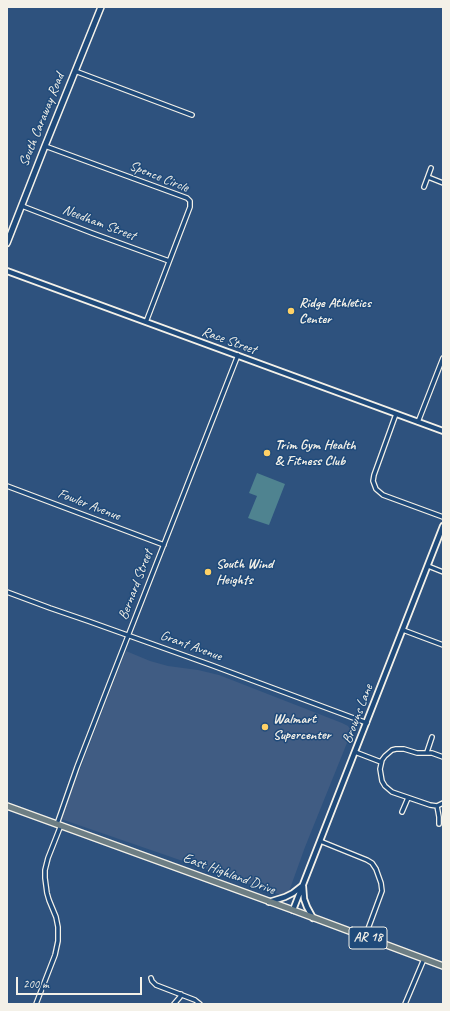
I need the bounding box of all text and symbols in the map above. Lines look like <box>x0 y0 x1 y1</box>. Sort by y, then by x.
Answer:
street label: South Caraway Road <box>16 71 68 169</box>
street label: Spence Circle <box>127 158 191 196</box>
street label: Needham Street <box>60 201 138 245</box>
place label: Ridge Athletics Center <box>299 295 371 328</box>
marker: Ridge Athletics Center <box>286 306 296 316</box>
street label: Race Street <box>199 323 259 359</box>
place label: Trim Gym Health & Fitness Club <box>275 437 356 470</box>
marker: Trim Gym Health & Fitness Club <box>262 448 272 458</box>
street label: Fowler Avenue <box>55 485 123 525</box>
street label: Bernard Street <box>115 548 157 622</box>
place label: South Wind Heights <box>216 556 273 588</box>
marker: South Wind Heights <box>203 567 213 577</box>
street label: Grant Avenue <box>158 627 224 665</box>
street label: Browns Lane <box>339 682 377 746</box>
place label: Walmart Supercenter <box>273 711 331 744</box>
marker: Walmart Supercenter <box>260 722 270 732</box>
street label: East Highland Drive <box>181 850 277 898</box>
road number: AR 18 <box>349 927 387 949</box>
scale bar <box>18 969 144 995</box>
text: 200 m <box>23 976 49 992</box>

